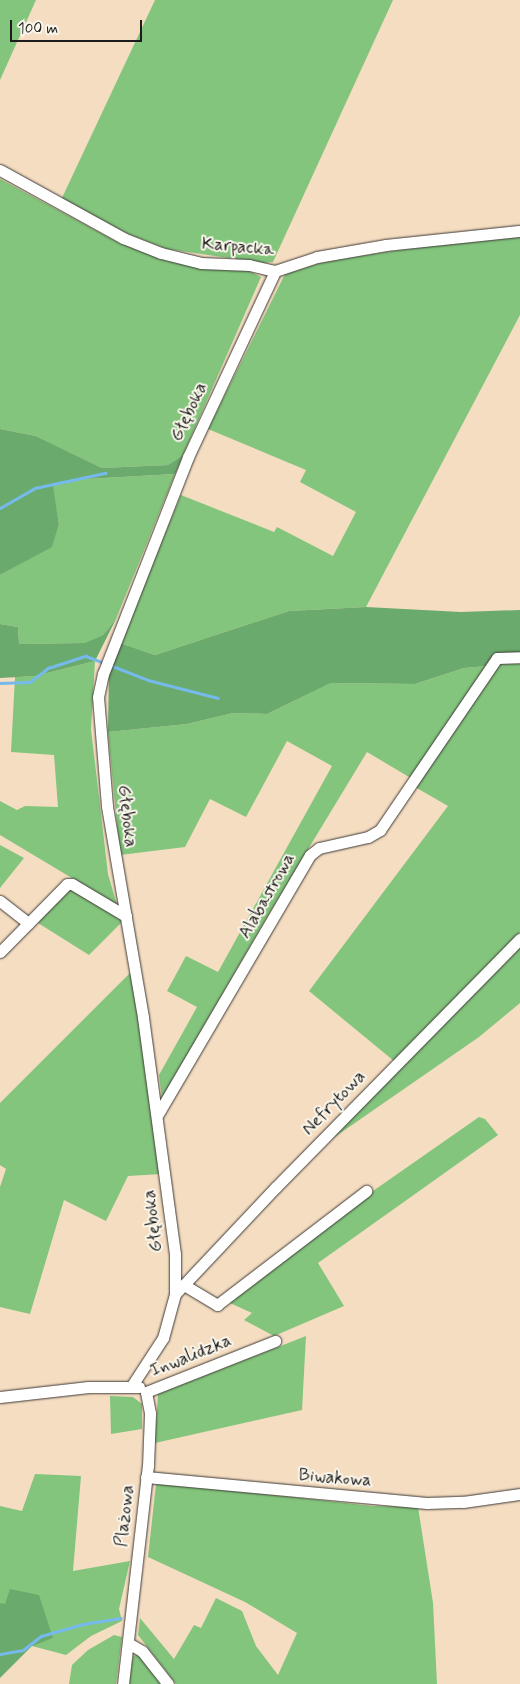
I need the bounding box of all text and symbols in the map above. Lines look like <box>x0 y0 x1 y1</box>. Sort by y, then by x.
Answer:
scale bar <box>12 10 145 42</box>
text: 100 m <box>18 19 58 39</box>
street label: Karpacka <box>201 233 275 261</box>
street label: Głęboka <box>166 379 212 445</box>
street label: Głęboka <box>112 784 142 848</box>
street label: Alabastrowa <box>234 849 300 943</box>
street label: Nefrytowa <box>298 1066 370 1140</box>
street label: Głęboka <box>138 1189 168 1253</box>
street label: Inwalidzka <box>147 1330 235 1382</box>
street label: Biwakowa <box>298 1464 372 1492</box>
street label: Plażowa <box>111 1484 139 1548</box>

